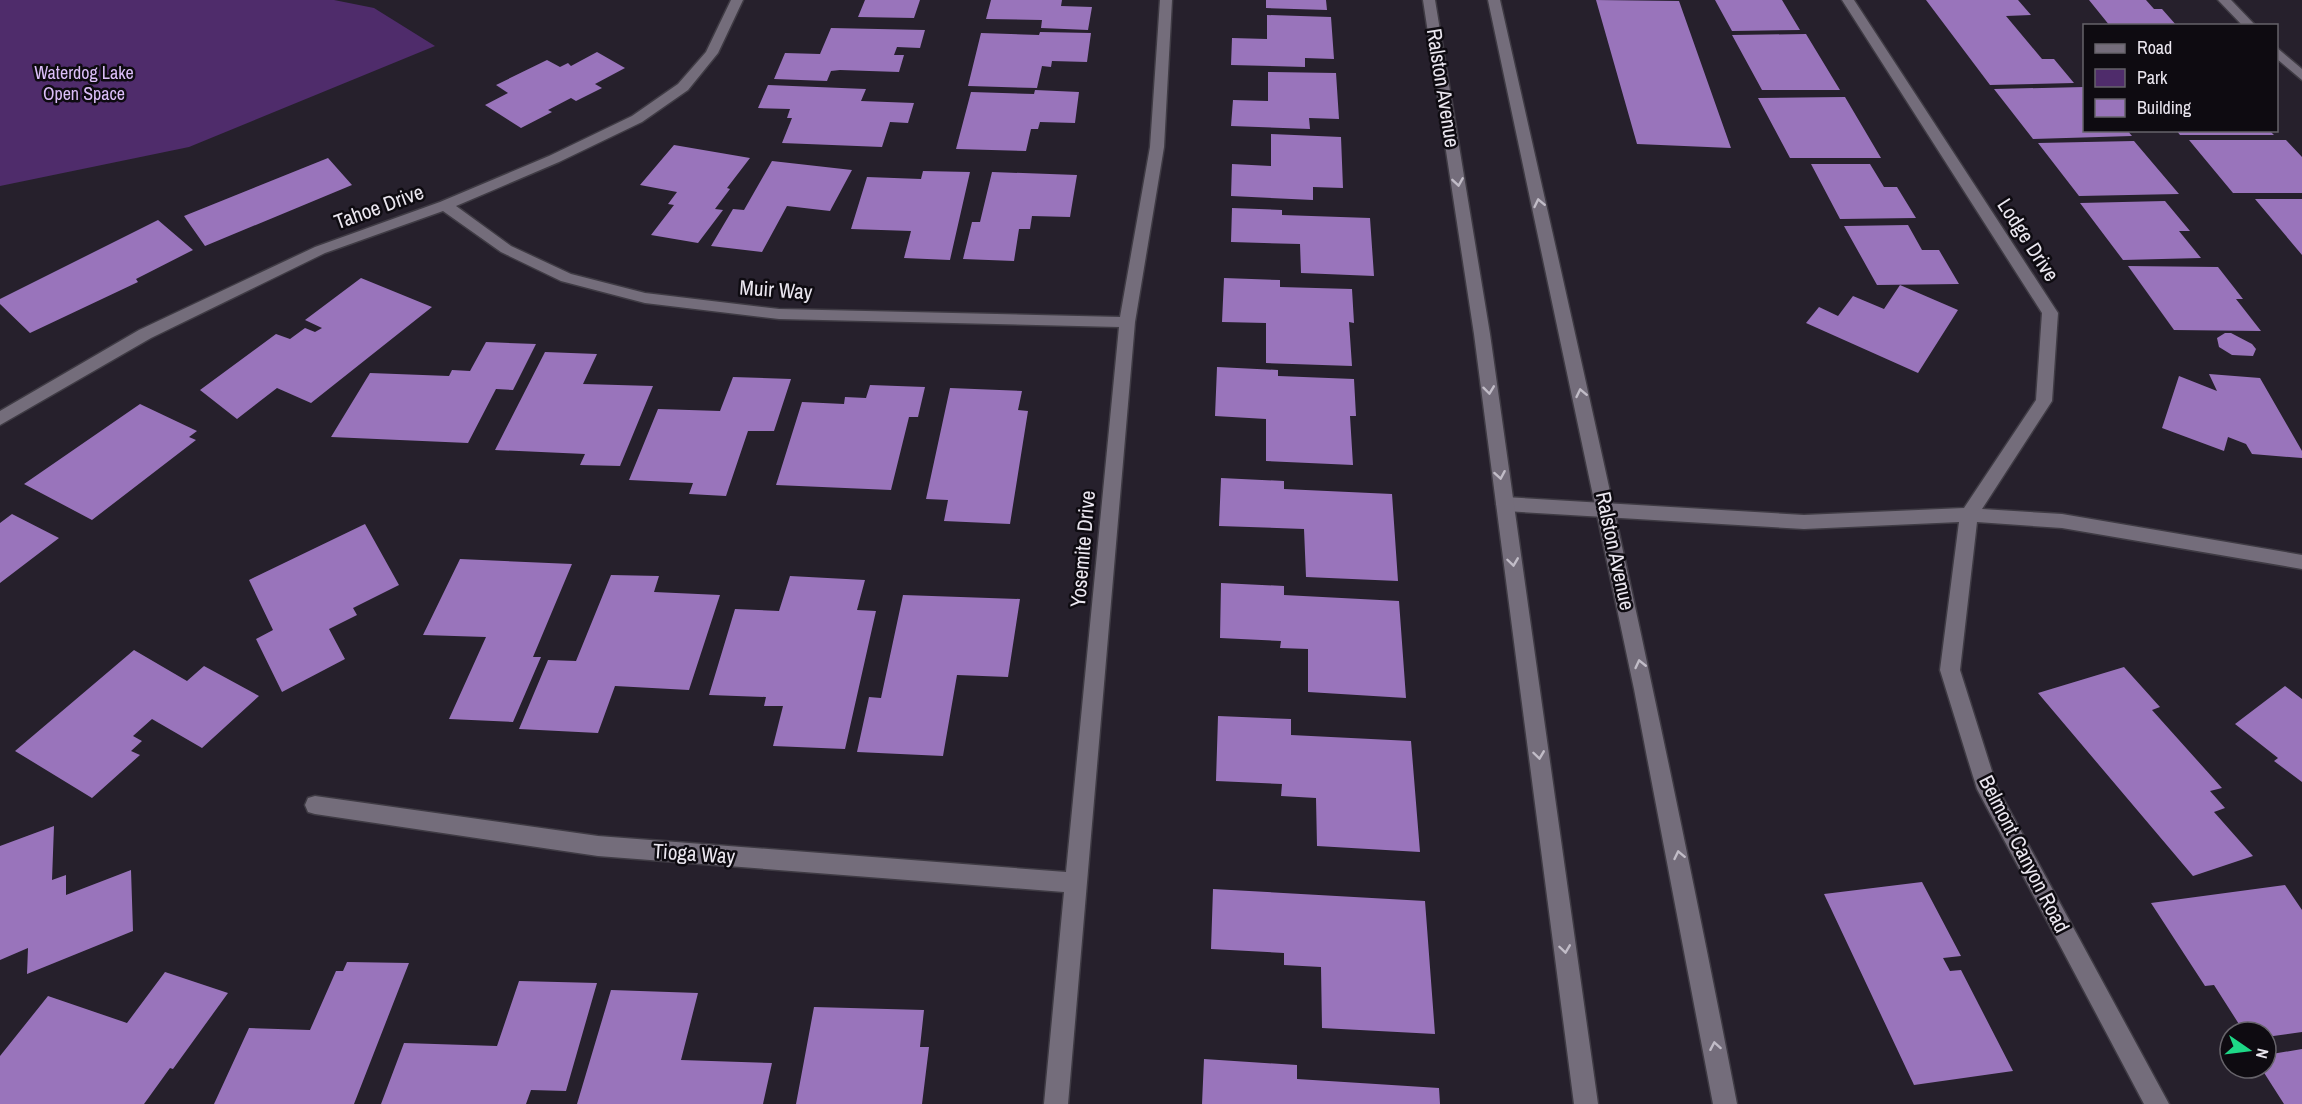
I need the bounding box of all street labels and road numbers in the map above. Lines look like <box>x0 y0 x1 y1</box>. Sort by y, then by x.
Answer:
street label: Ralston Avenue <box>1420 26 1467 150</box>
street label: Tahoe Drive <box>330 177 428 236</box>
street label: Lodge Drive <box>1991 192 2066 287</box>
street label: Muir Way <box>739 272 814 307</box>
street label: Yosemite Drive <box>1063 489 1102 609</box>
street label: Ralston Avenue <box>1589 489 1642 613</box>
street label: Belmont Canyon Road <box>1972 770 2077 938</box>
street label: Tioga Way <box>652 836 736 871</box>

